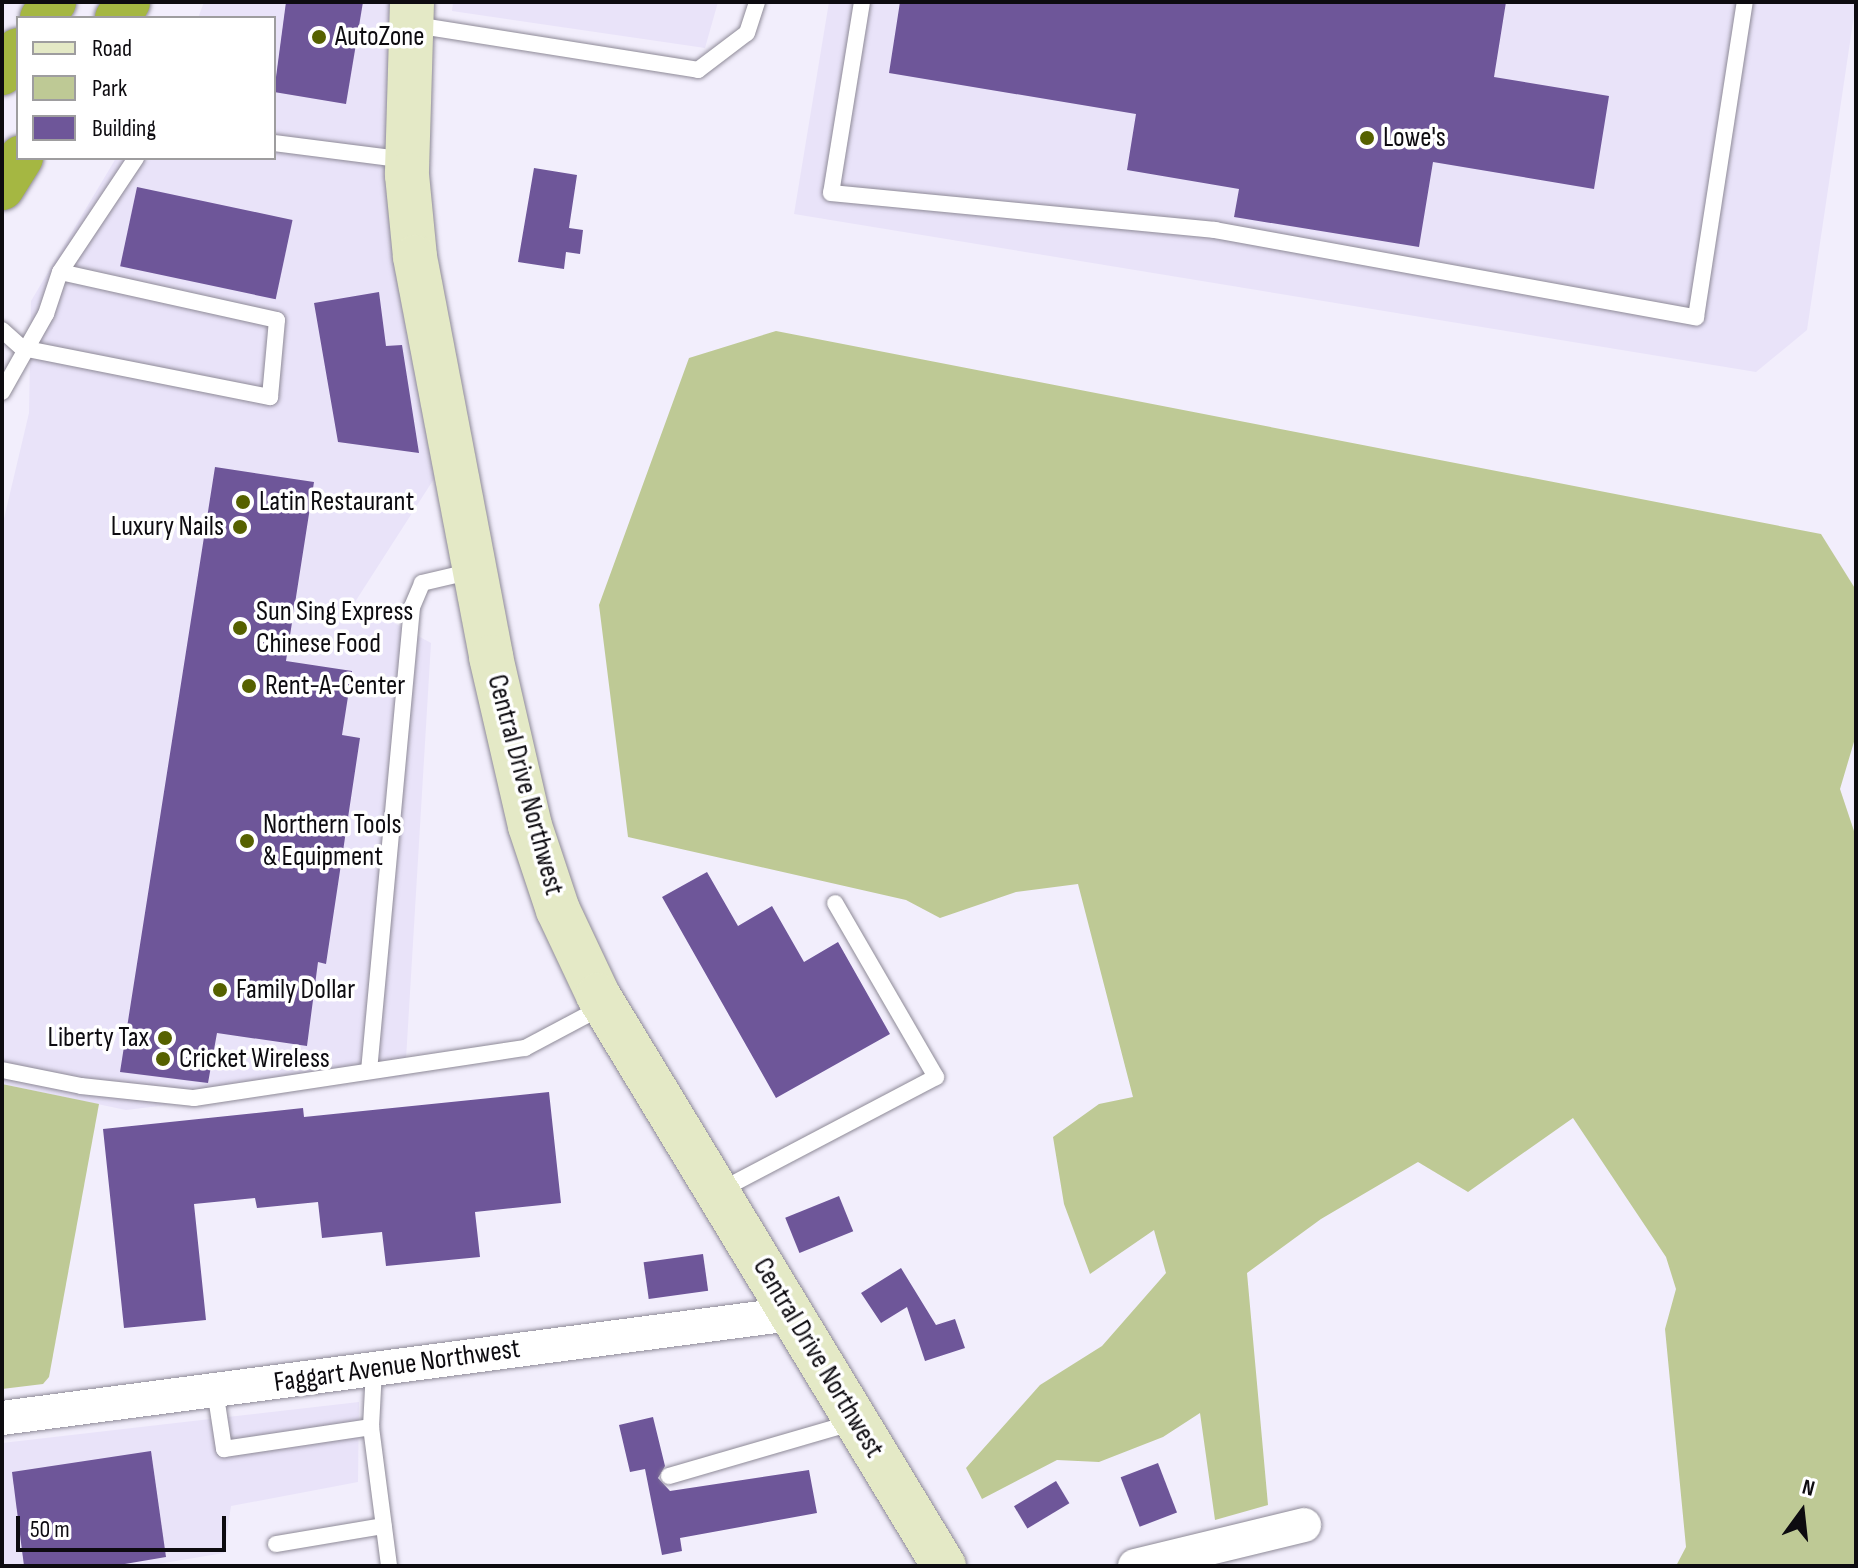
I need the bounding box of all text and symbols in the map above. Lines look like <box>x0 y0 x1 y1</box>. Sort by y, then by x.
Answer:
legend <box>16 16 276 160</box>
place label: AutoZone <box>335 20 425 54</box>
marker: AutoZone <box>310 28 328 46</box>
text: Road <box>92 34 132 63</box>
text: Park <box>92 74 127 103</box>
text: Building <box>92 114 156 143</box>
place label: Lowe's <box>1383 121 1446 155</box>
marker: Lowe's <box>1358 129 1376 147</box>
place label: Latin Restaurant <box>259 485 414 519</box>
marker: Latin Restaurant <box>234 493 252 511</box>
place label: Luxury Nails <box>111 510 224 544</box>
marker: Luxury Nails <box>231 518 249 536</box>
place label: Sun Sing Express Chinese Food <box>256 595 413 661</box>
marker: Sun Sing Express Chinese Food <box>231 619 249 637</box>
place label: Rent-A-Center <box>265 669 405 703</box>
street label: Central Drive Northwest <box>479 671 571 899</box>
marker: Rent-A-Center <box>240 677 258 695</box>
place label: Northern Tools & Equipment <box>263 808 402 874</box>
marker: Northern Tools & Equipment <box>238 832 256 850</box>
place label: Family Dollar <box>236 973 355 1007</box>
marker: Family Dollar <box>211 981 229 999</box>
place label: Liberty Tax <box>48 1021 149 1055</box>
marker: Liberty Tax <box>156 1029 174 1047</box>
place label: Cricket Wireless <box>179 1042 330 1076</box>
marker: Cricket Wireless <box>154 1050 172 1068</box>
street label: Central Drive Northwest <box>745 1252 891 1464</box>
street label: Faggart Avenue Northwest <box>272 1332 522 1400</box>
north arrow <box>1762 1472 1842 1552</box>
text: N <box>1799 1474 1818 1503</box>
scale bar <box>20 1500 230 1550</box>
text: 50 m <box>30 1515 70 1544</box>

